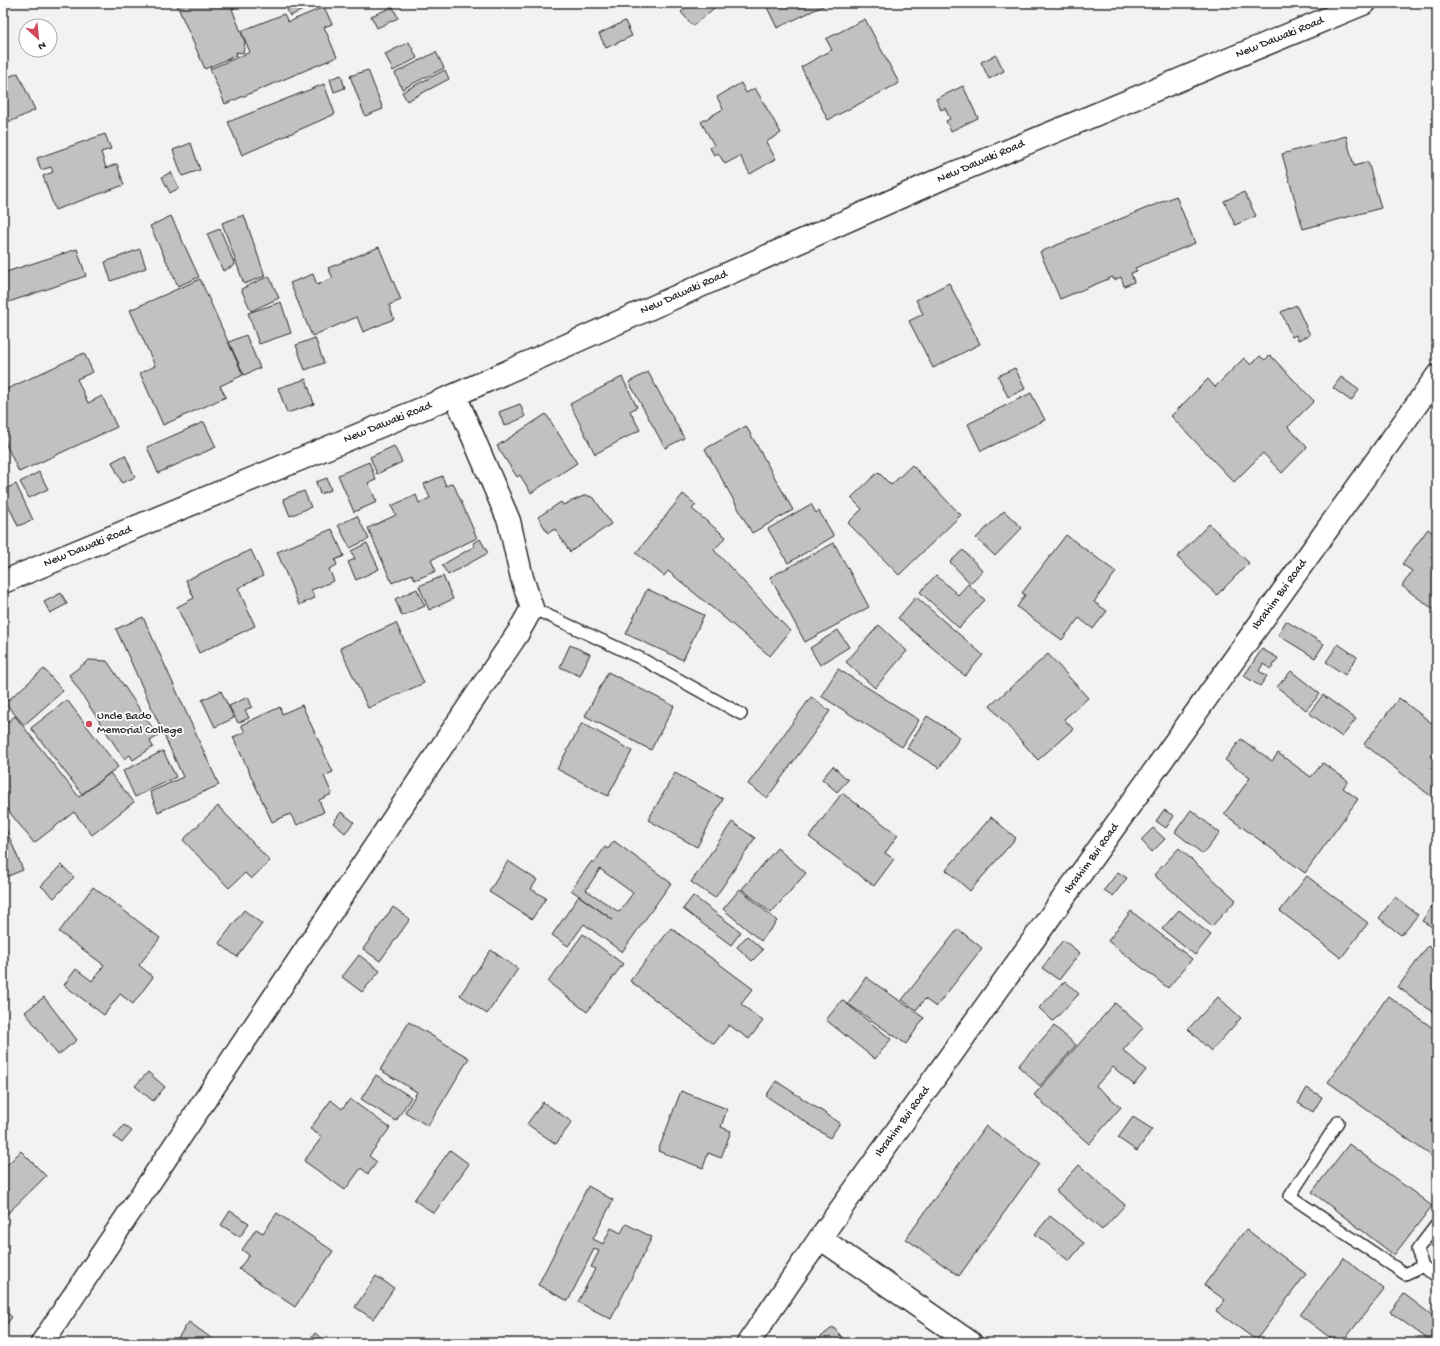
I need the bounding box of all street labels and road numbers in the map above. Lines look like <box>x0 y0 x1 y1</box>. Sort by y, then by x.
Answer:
street label: New Dawaki Road <box>1234 14 1327 62</box>
street label: New Dawaki Road <box>935 137 1028 187</box>
street label: New Dawaki Road <box>638 267 730 318</box>
street label: New Dawaki Road <box>342 399 435 447</box>
street label: New Dawaki Road <box>42 523 135 571</box>
street label: Ibrahim Bui Road <box>1250 556 1311 633</box>
street label: Ibrahim Bui Road <box>1062 820 1123 897</box>
street label: Ibrahim Bui Road <box>873 1083 934 1160</box>

